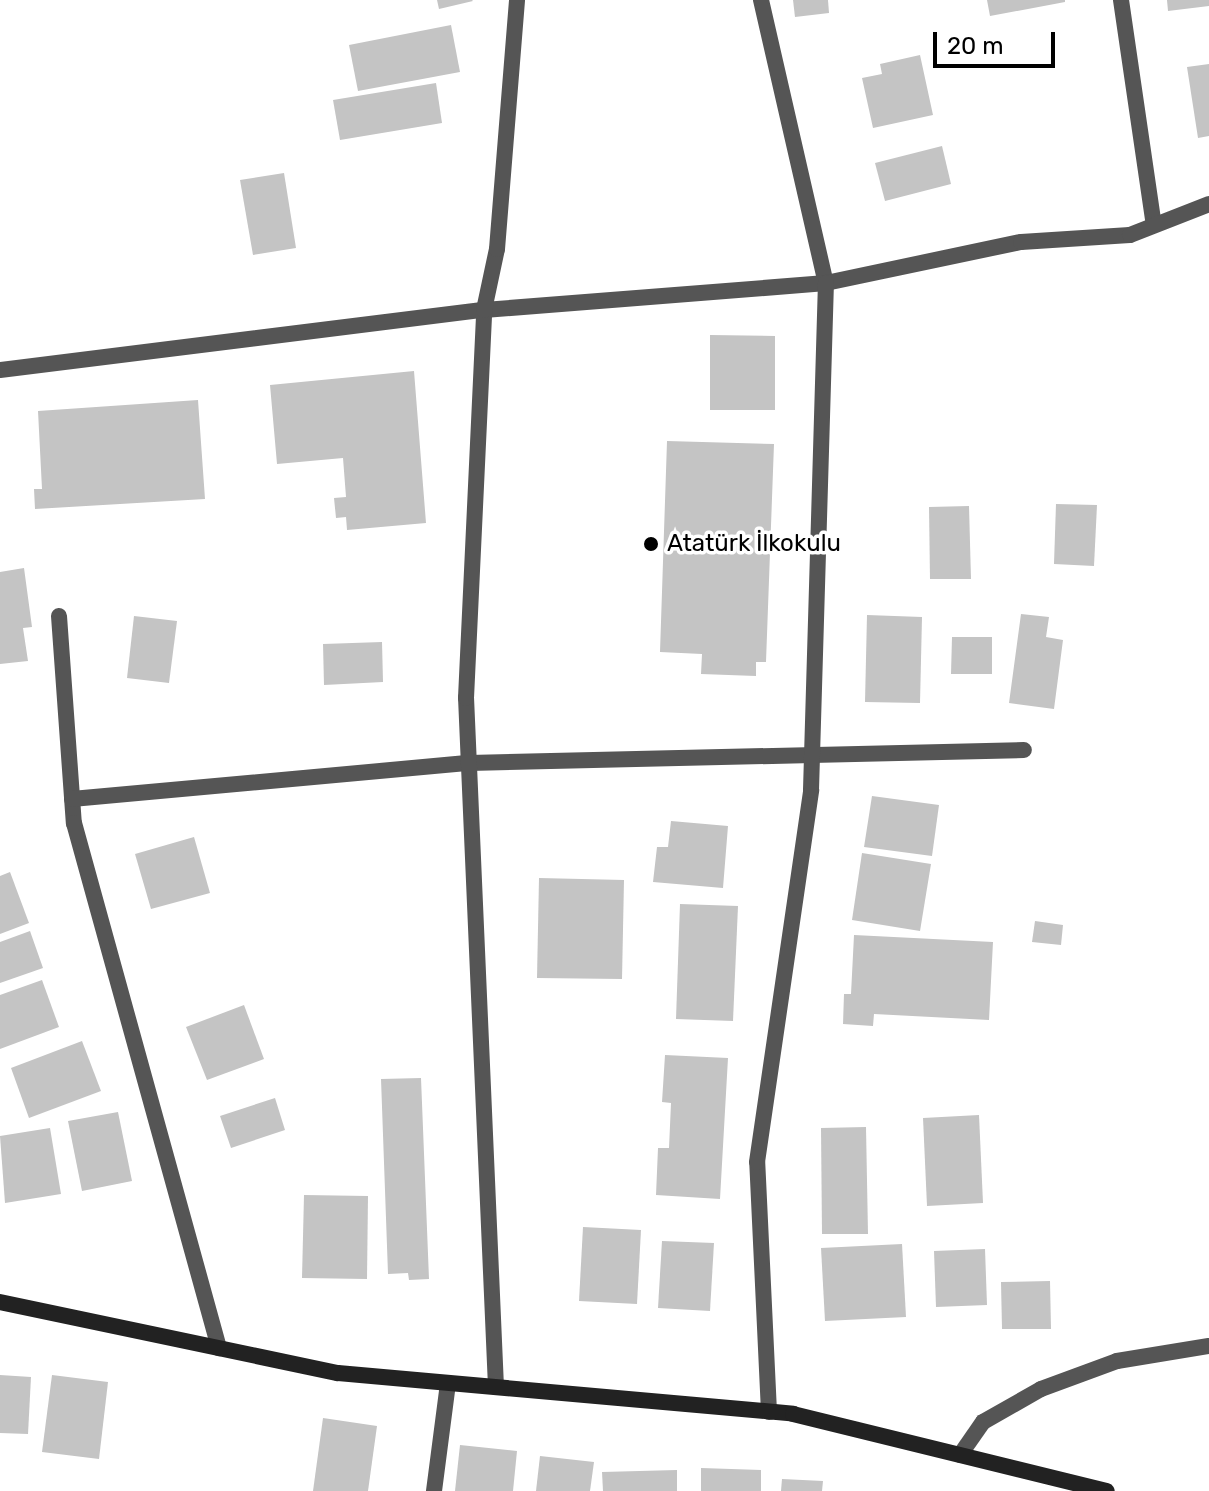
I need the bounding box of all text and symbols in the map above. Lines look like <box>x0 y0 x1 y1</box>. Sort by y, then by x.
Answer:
scale bar <box>937 16 1059 66</box>
text: 20 m <box>947 32 1004 60</box>
place label: Atatürk İlkokulu <box>667 530 841 558</box>
marker: Atatürk İlkokulu <box>642 535 660 553</box>

